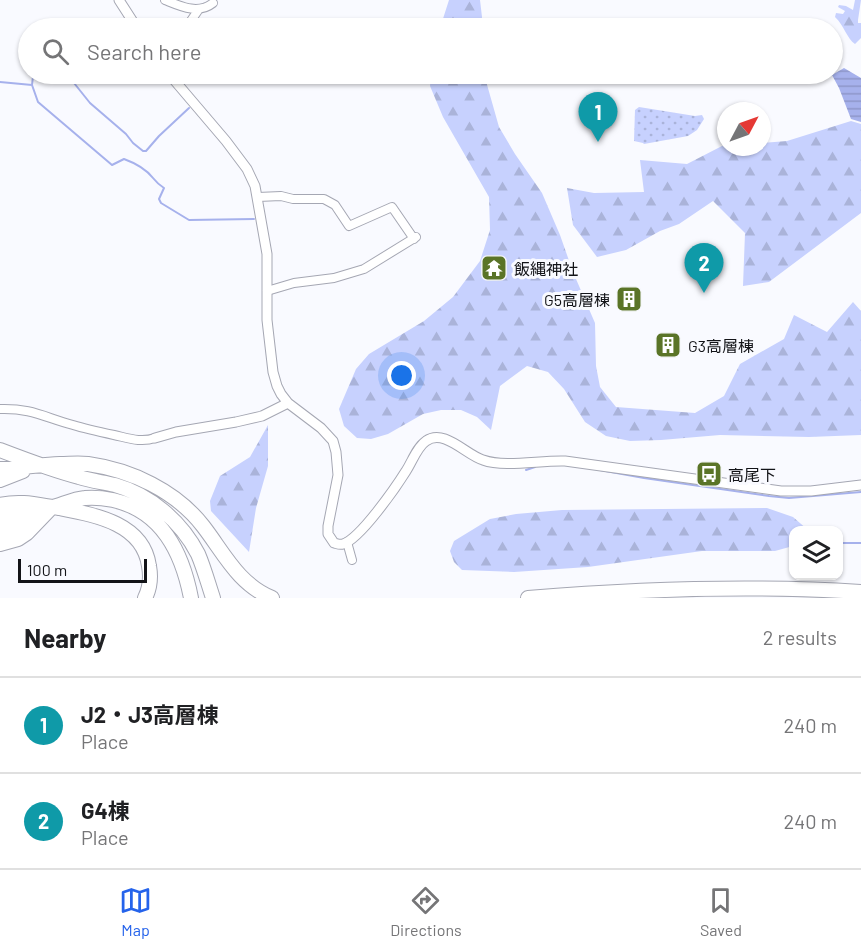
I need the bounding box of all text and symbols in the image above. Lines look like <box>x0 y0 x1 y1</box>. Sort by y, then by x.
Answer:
search box <box>18 18 843 84</box>
icon: search <box>39 35 72 68</box>
text: Search here <box>87 38 201 64</box>
pin: 1 <box>578 92 618 142</box>
north arrow <box>717 102 771 156</box>
pin: 2 <box>684 244 724 293</box>
temple icon: 飯縄神社 <box>479 253 509 283</box>
place label: 飯縄神社 <box>514 259 578 278</box>
building icon: G5高層棟 <box>614 284 644 314</box>
place label: G5高層棟 <box>544 290 610 309</box>
building icon: G3高層棟 <box>653 330 683 360</box>
place label: G3高層棟 <box>688 336 754 355</box>
your location <box>387 361 416 390</box>
bus stop icon: 高尾下 <box>694 459 724 489</box>
place label: 高尾下 <box>728 465 776 484</box>
map controls <box>789 526 843 580</box>
button: layers <box>789 526 843 580</box>
scale bar <box>18 556 147 584</box>
text: 100 m <box>27 560 67 579</box>
text: Nearby <box>24 622 106 653</box>
text: 2 results <box>763 625 837 649</box>
text: J2・J3高層棟 <box>81 701 219 727</box>
text: 1 <box>40 713 47 737</box>
text: 240 m <box>783 713 837 737</box>
text: Place <box>81 729 129 753</box>
text: G4棟 <box>81 797 130 823</box>
text: 2 <box>38 809 49 833</box>
text: 240 m <box>783 809 837 833</box>
text: Place <box>81 825 129 849</box>
tab: Map <box>119 884 152 939</box>
tab: Directions <box>390 884 462 939</box>
tab: Saved <box>700 884 742 939</box>

